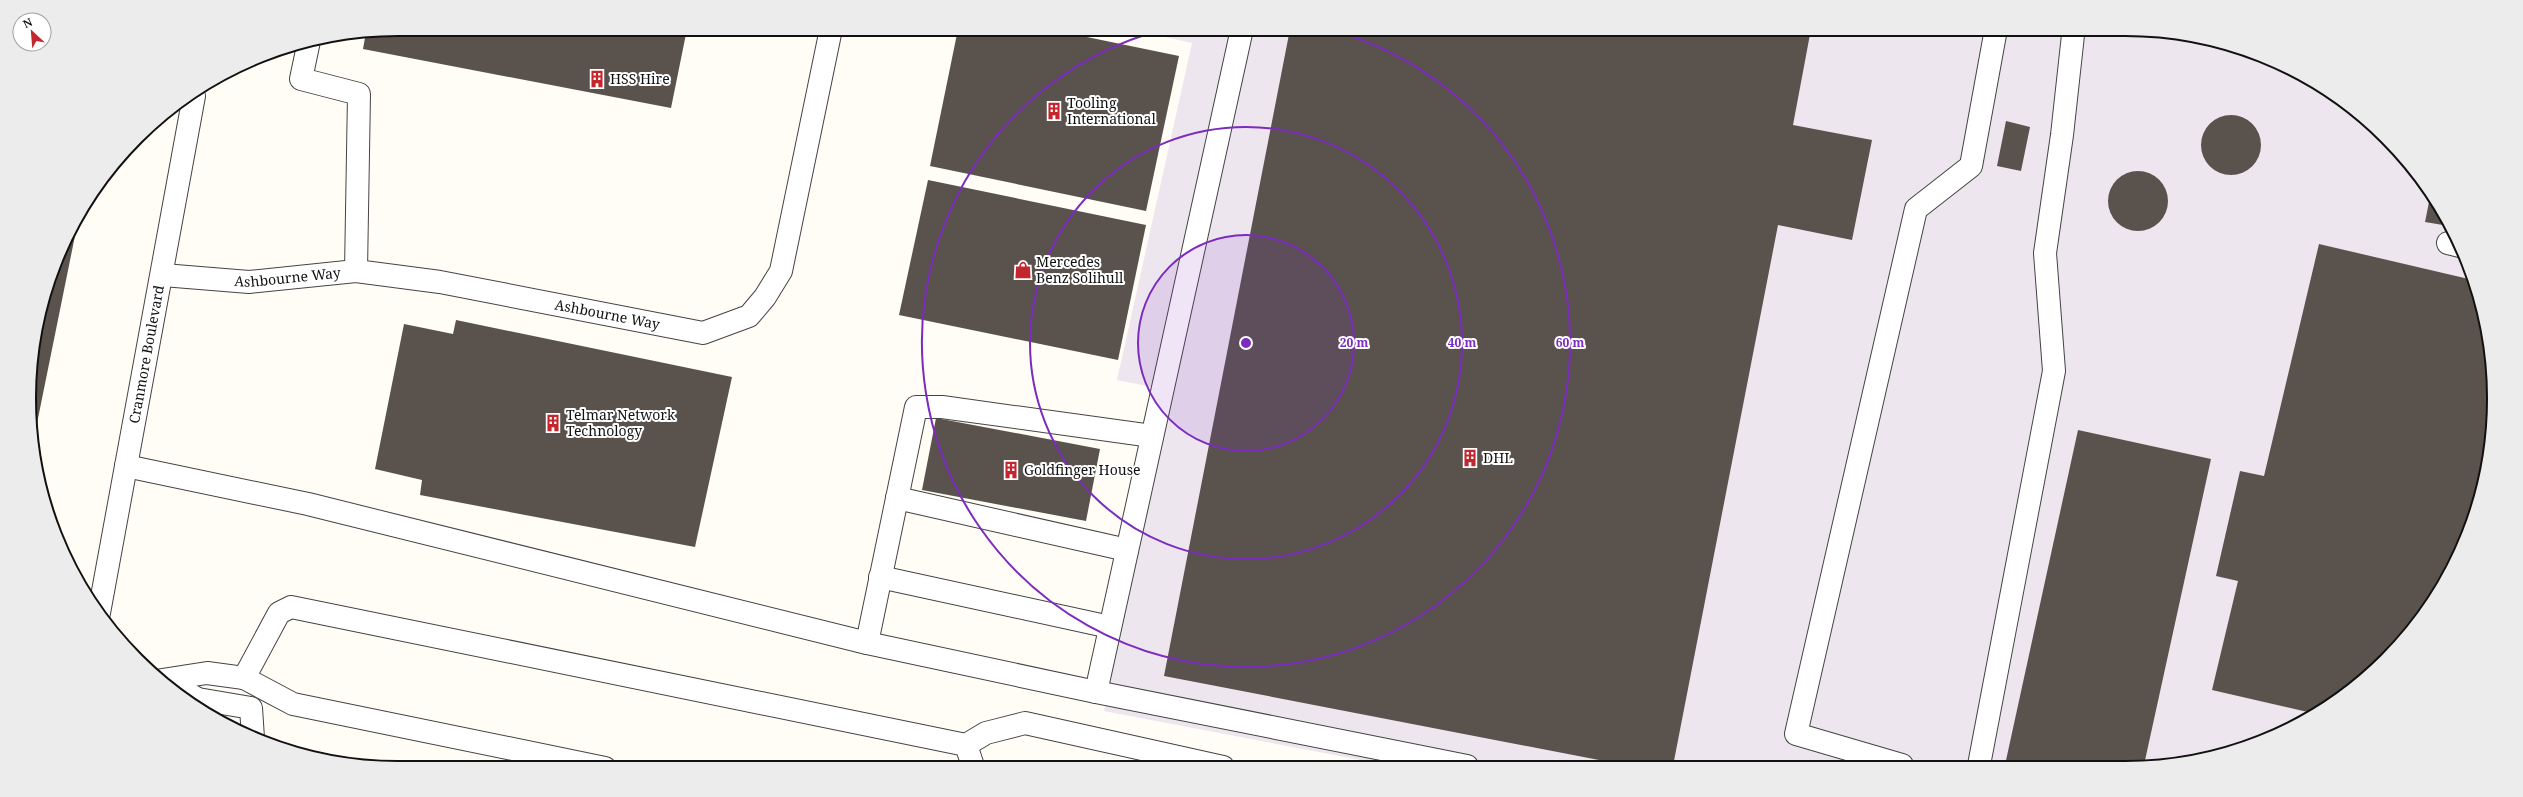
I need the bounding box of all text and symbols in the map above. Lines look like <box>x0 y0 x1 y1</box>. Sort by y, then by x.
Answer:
north arrow <box>12 12 52 52</box>
text: N <box>20 14 35 31</box>
building icon: HSS Hire <box>587 69 607 89</box>
place label: HSS Hire <box>610 69 670 88</box>
place label: Tooling International <box>1067 93 1156 128</box>
building icon: Tooling International <box>1044 101 1064 121</box>
place label: Mercedes Benz Solihull <box>1036 252 1124 287</box>
shop icon: Mercedes Benz Solihull <box>1013 260 1033 280</box>
street label: Ashbourne Way <box>234 263 342 291</box>
street label: Cranmore Boulevard <box>124 283 168 425</box>
street label: Ashbourne Way <box>553 294 662 333</box>
text: 20 m <box>1340 334 1368 351</box>
text: 40 m <box>1448 334 1476 351</box>
text: 60 m <box>1556 334 1584 351</box>
centre of rings <box>1239 336 1253 350</box>
place label: Telmar Network Technology <box>566 405 676 440</box>
building icon: Telmar Network Technology <box>543 413 563 433</box>
building icon: DHL <box>1460 448 1480 468</box>
place label: DHL <box>1483 448 1513 467</box>
building icon: Goldfinger House <box>1001 460 1021 480</box>
place label: Goldfinger House <box>1024 460 1140 479</box>

